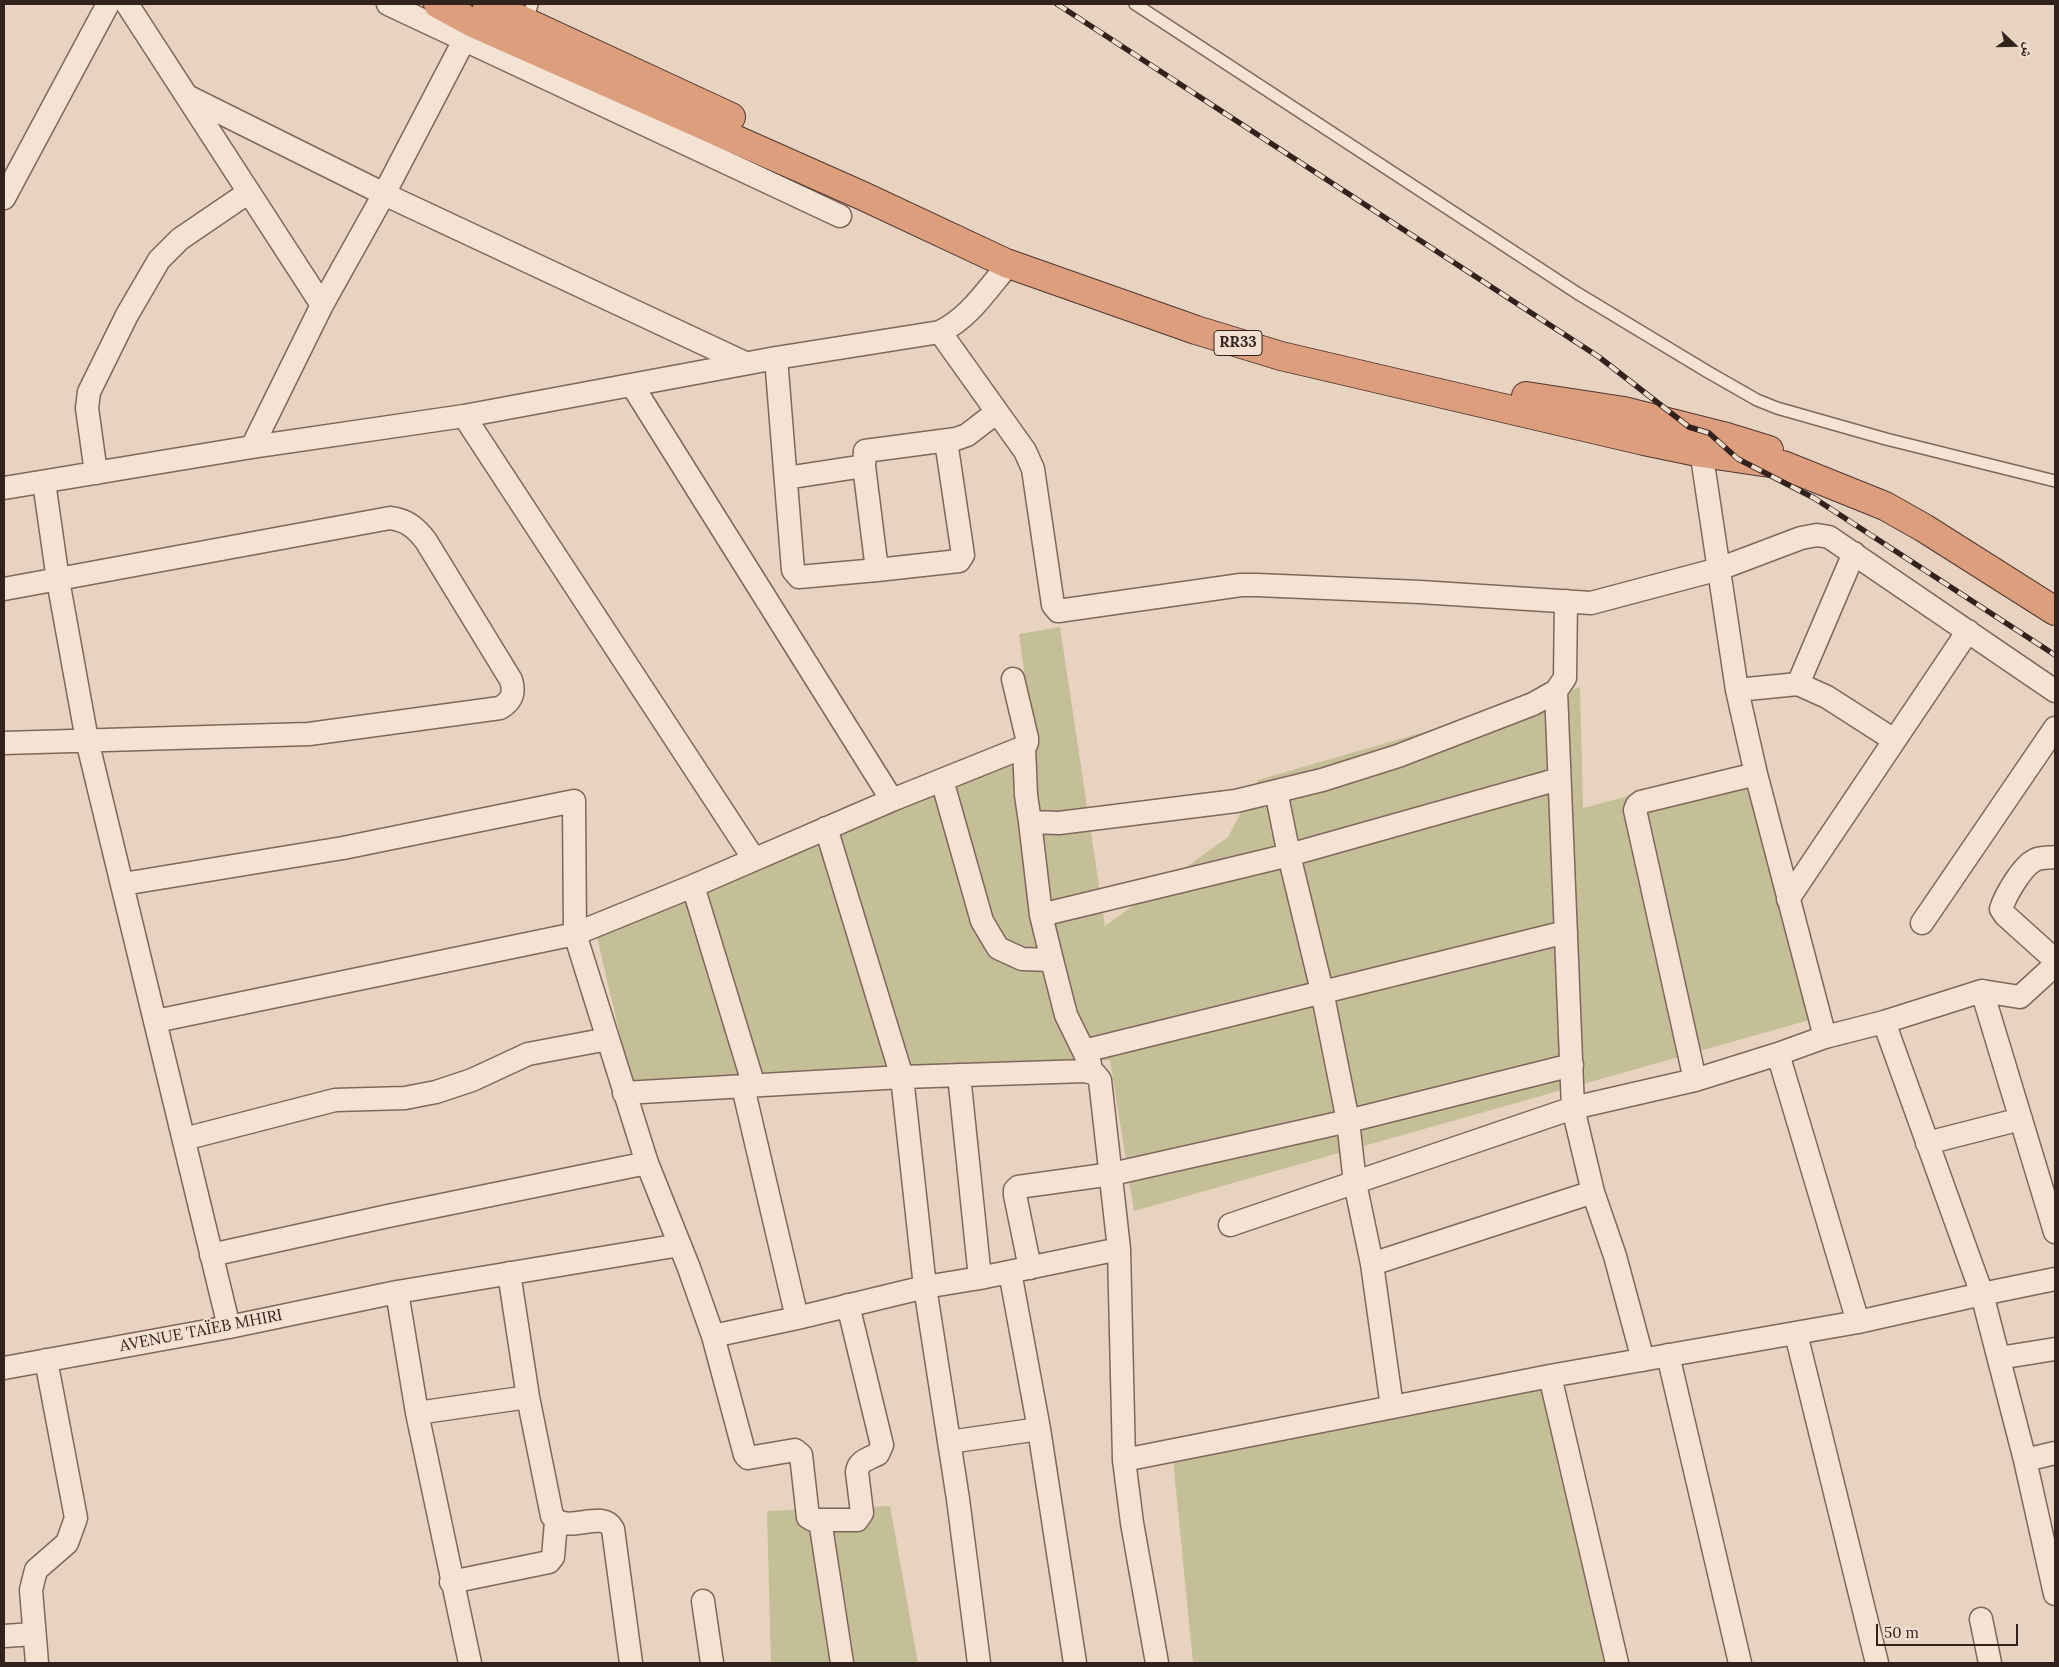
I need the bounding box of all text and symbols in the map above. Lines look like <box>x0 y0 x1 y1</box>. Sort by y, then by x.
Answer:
north arrow <box>1989 20 2039 70</box>
text: ش <box>2017 40 2039 61</box>
road number: RR33 <box>1214 330 1262 356</box>
street label: AVENUE TAÏEB MHIRI <box>118 1306 284 1356</box>
scale bar <box>1879 1614 2022 1646</box>
text: 50 m <box>1884 1623 1919 1642</box>

